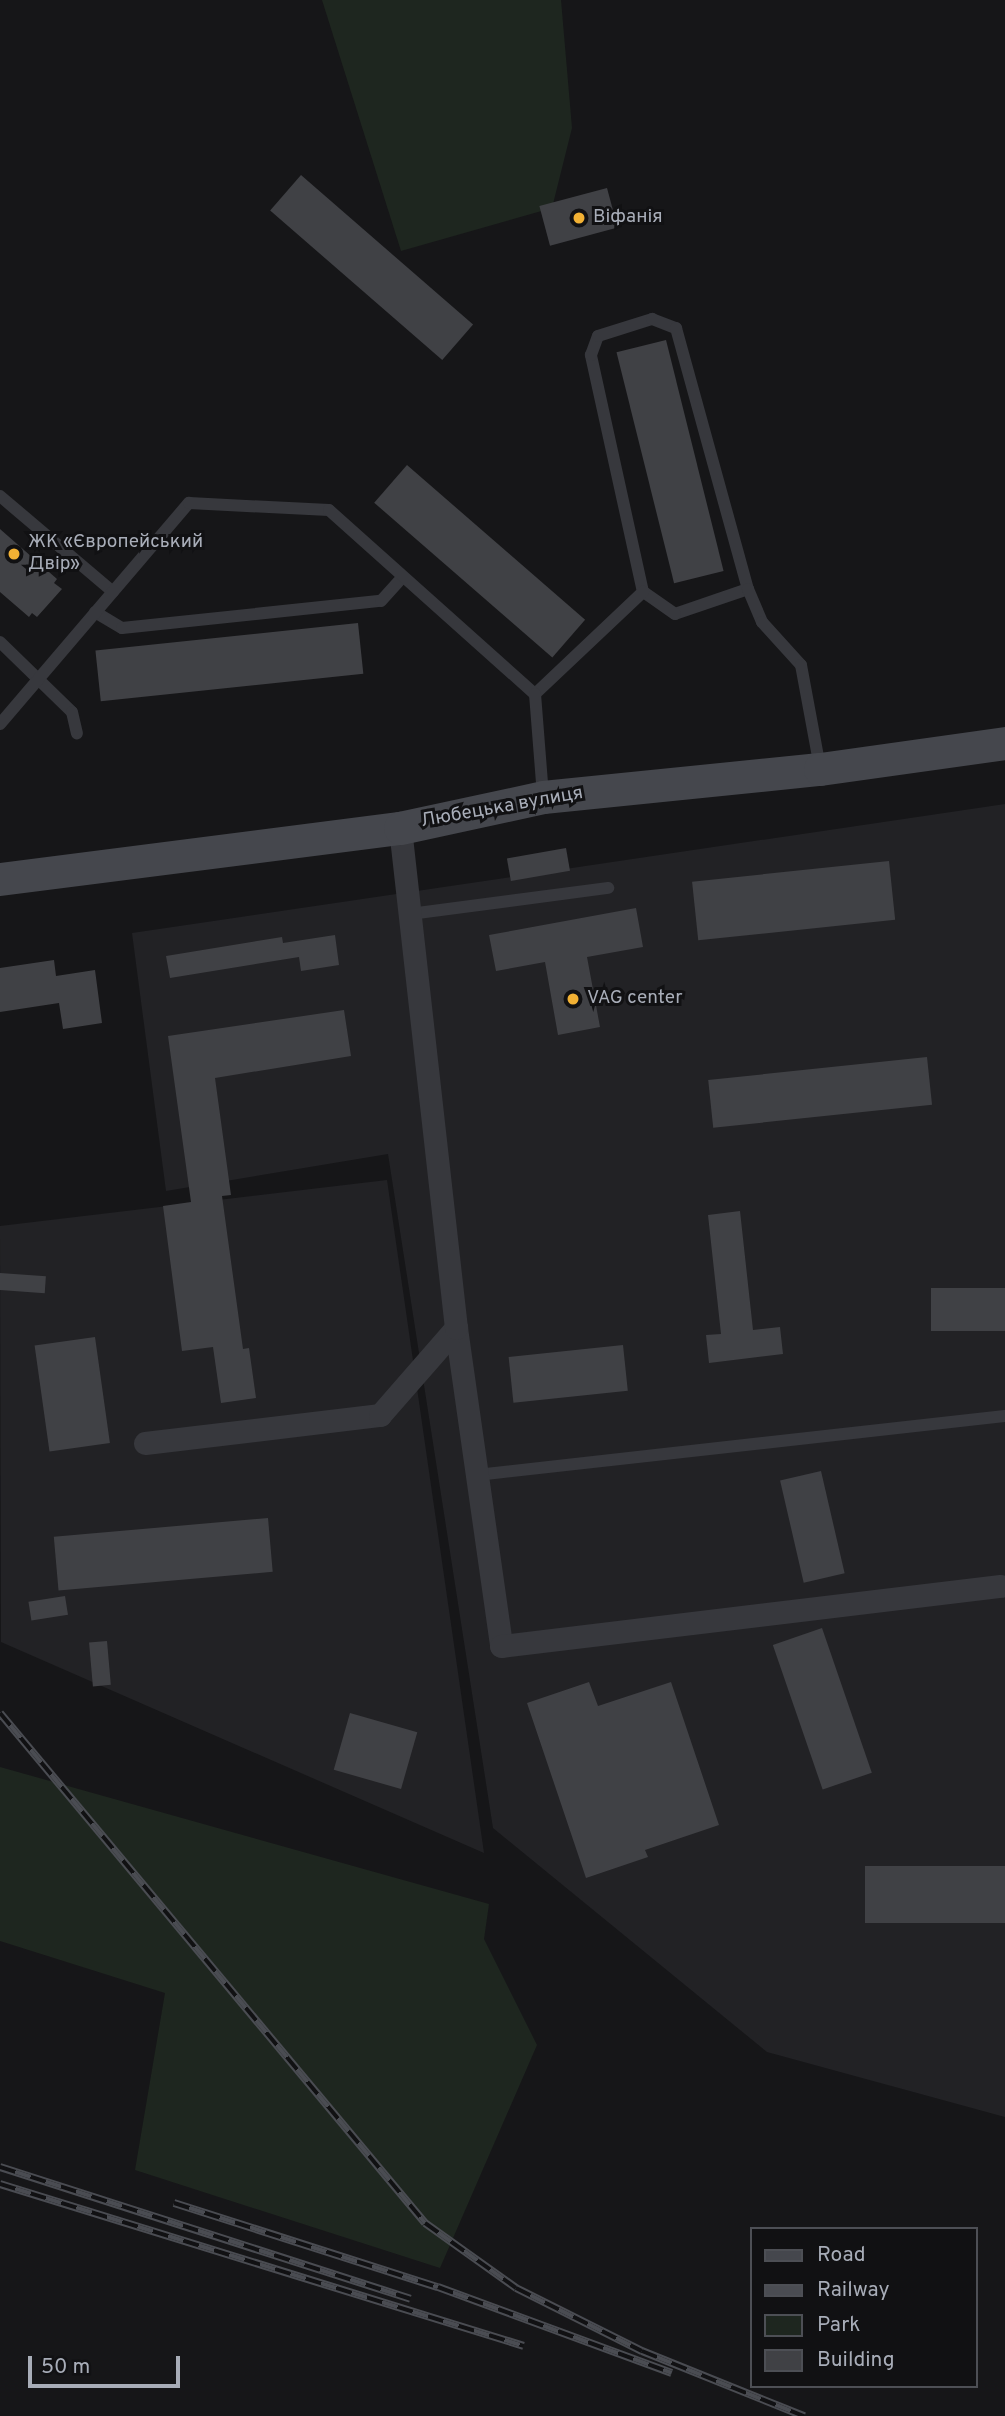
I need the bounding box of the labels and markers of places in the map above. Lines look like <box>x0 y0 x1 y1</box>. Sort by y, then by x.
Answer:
place label: Віфанія <box>593 207 663 229</box>
marker: Віфанія <box>571 210 587 226</box>
place label: ЖК «Європейський Двір» <box>28 532 203 576</box>
marker: ЖК «Європейський Двір» <box>6 546 22 562</box>
place label: VAG center <box>587 988 683 1010</box>
marker: VAG center <box>565 991 581 1007</box>

